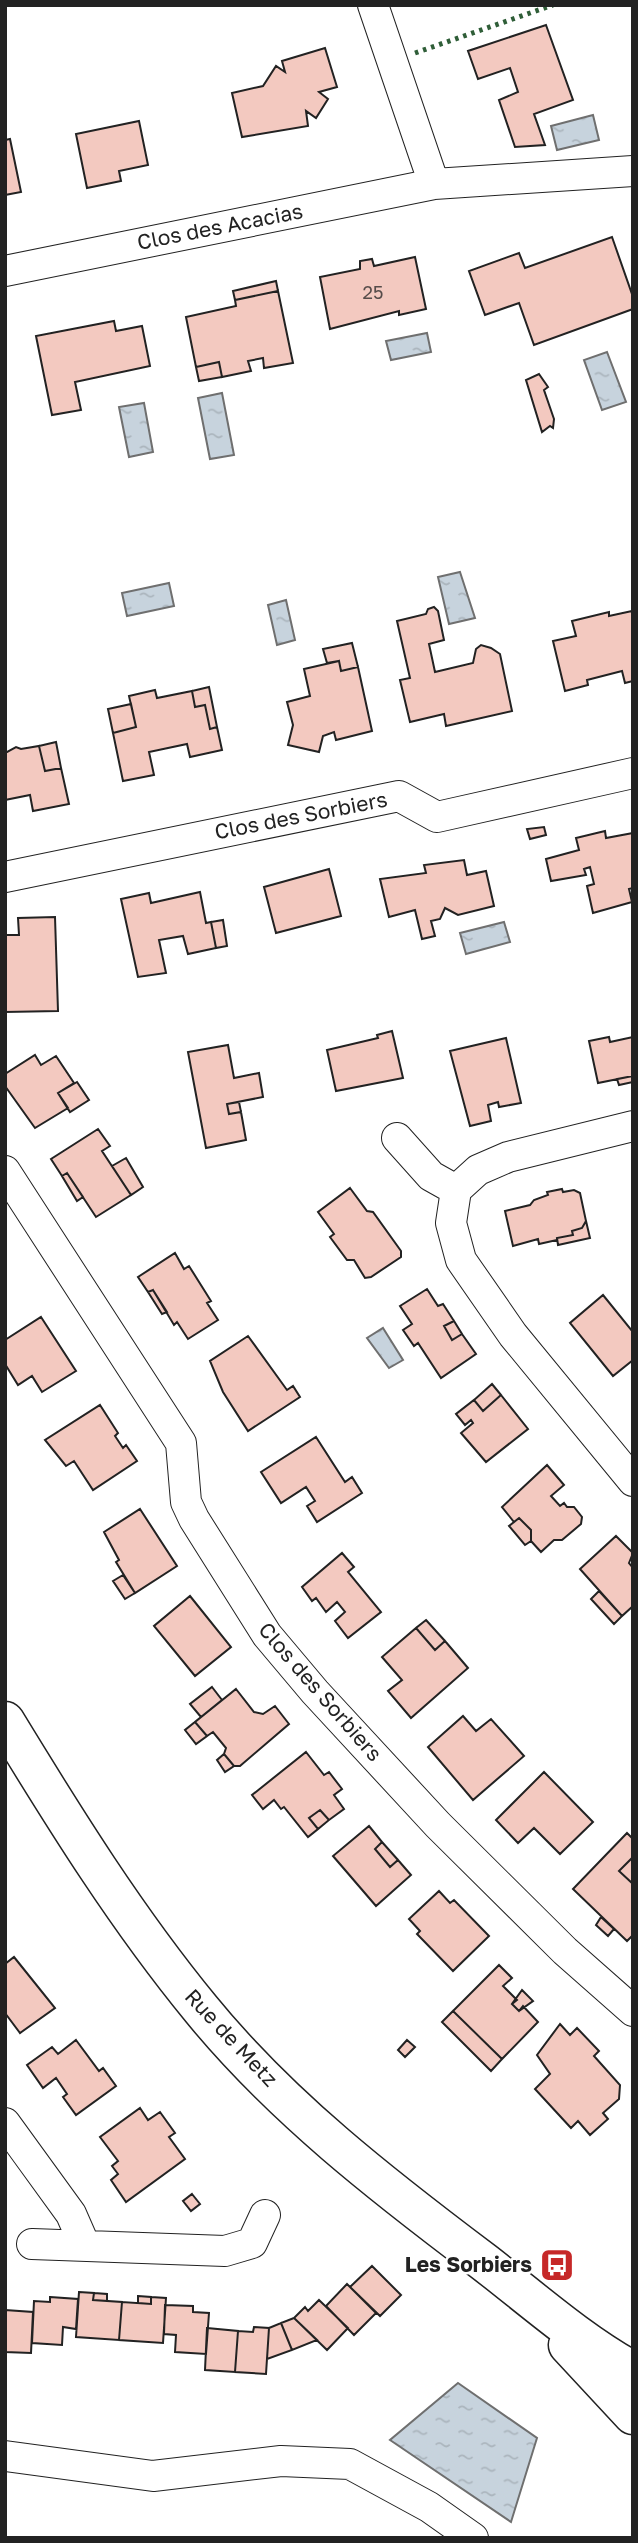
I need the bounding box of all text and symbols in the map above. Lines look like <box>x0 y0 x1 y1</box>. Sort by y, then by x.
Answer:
street label: Clos des Acacias <box>135 197 305 255</box>
house number: 25 <box>363 281 383 303</box>
street label: Clos des Sorbiers <box>212 786 389 845</box>
street label: Clos des Sorbiers <box>253 1617 388 1766</box>
street label: Rue de Metz <box>180 1983 284 2092</box>
bus stop icon: Les Sorbiers <box>538 2246 576 2284</box>
place label: Les Sorbiers <box>405 2251 532 2277</box>

